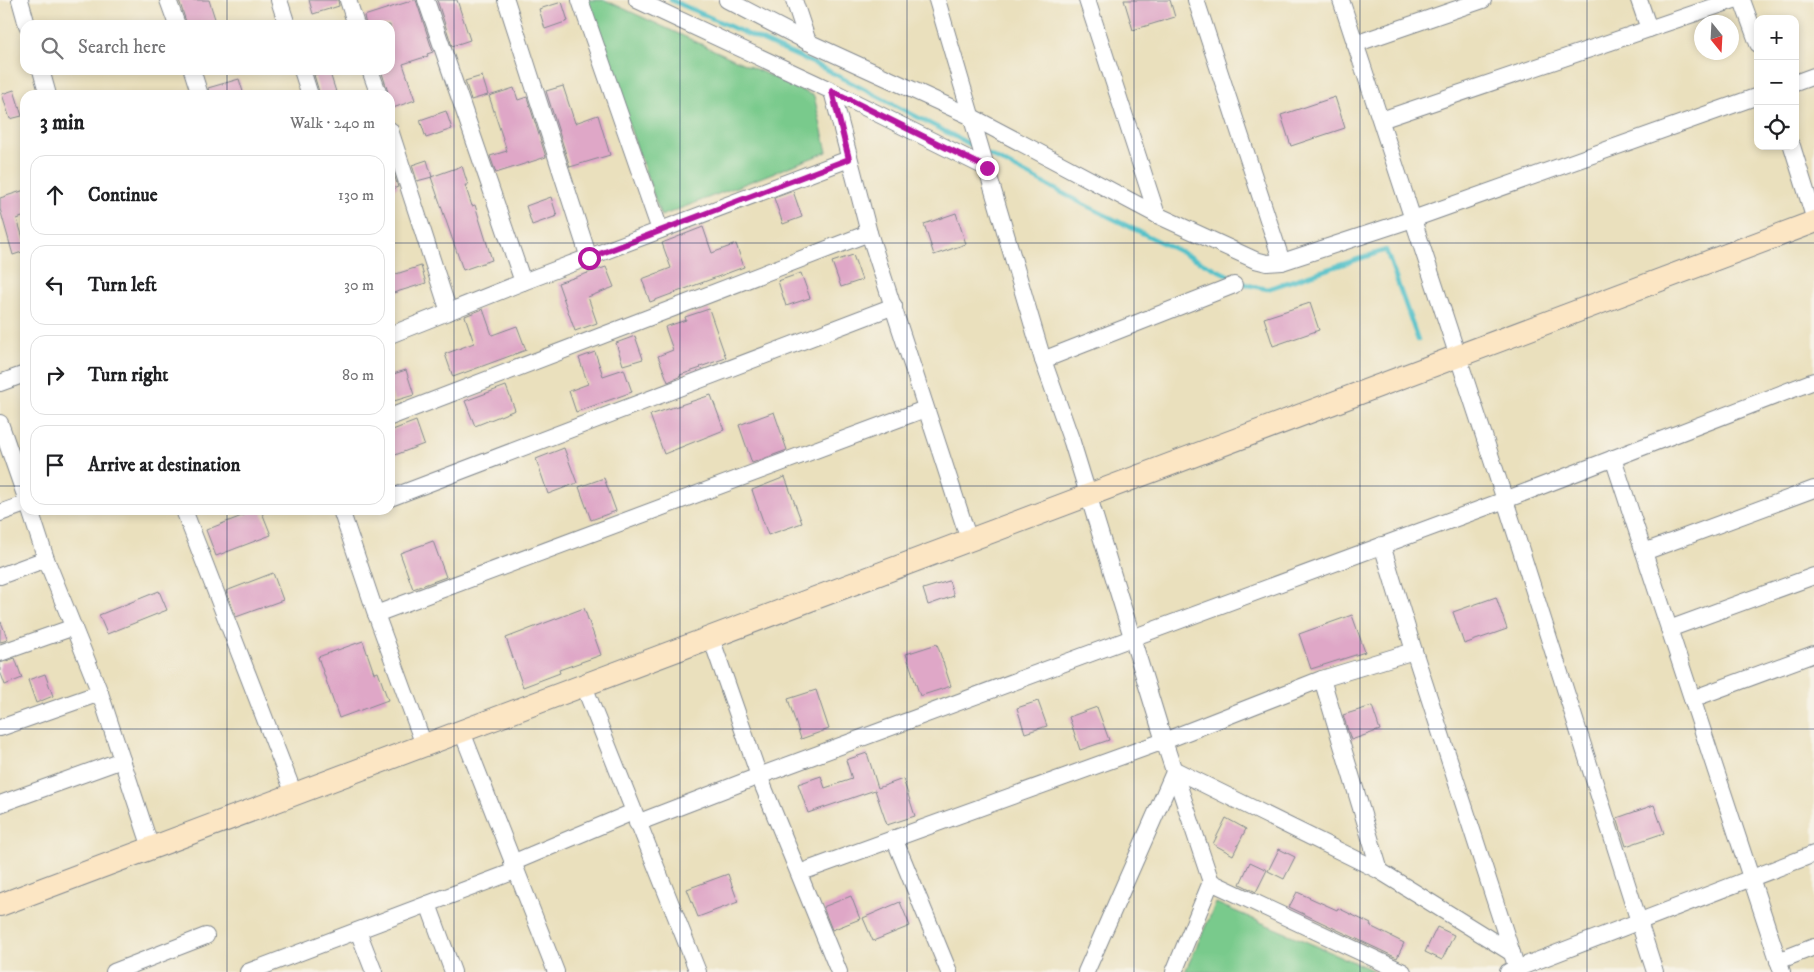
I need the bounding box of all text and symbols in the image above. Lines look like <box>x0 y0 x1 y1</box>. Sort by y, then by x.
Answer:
north arrow <box>1694 15 1739 60</box>
map controls <box>1754 15 1799 150</box>
button: + <box>1754 15 1799 60</box>
search box <box>20 20 395 75</box>
icon: search <box>38 34 66 62</box>
text: Search here <box>78 36 166 59</box>
button: − <box>1754 60 1799 105</box>
button: locate <box>1754 105 1799 150</box>
text: 3 min <box>40 110 85 136</box>
text: Walk · 240 m <box>290 113 375 133</box>
route end <box>976 157 999 180</box>
icon: ahead <box>41 181 69 209</box>
text: Continue <box>88 184 158 207</box>
text: 130 m <box>338 185 374 205</box>
route start <box>578 247 601 270</box>
icon: left <box>41 271 69 299</box>
text: Turn left <box>88 274 157 297</box>
text: 30 m <box>344 275 374 295</box>
icon: right <box>41 361 69 389</box>
text: Turn right <box>88 364 168 387</box>
text: 80 m <box>342 365 374 385</box>
icon: arrive <box>41 451 69 479</box>
text: Arrive at destination <box>88 454 240 477</box>

